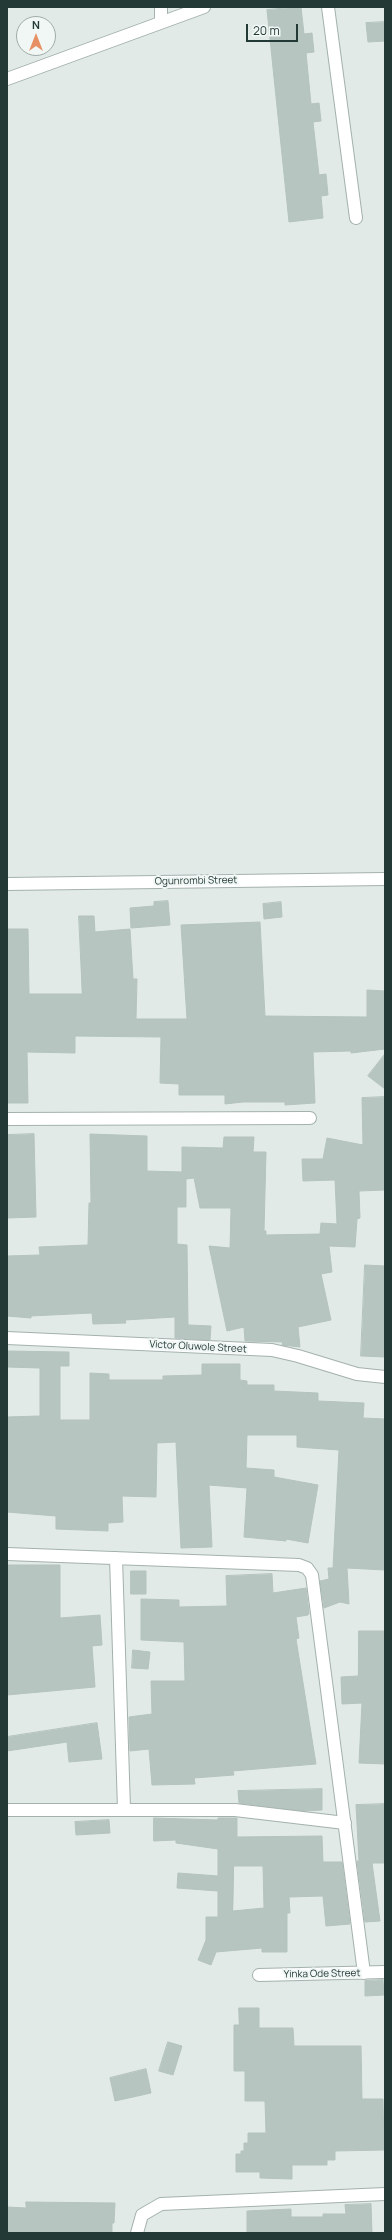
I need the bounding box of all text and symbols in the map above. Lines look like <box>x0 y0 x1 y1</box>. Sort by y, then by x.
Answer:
north arrow <box>16 16 56 56</box>
scale bar <box>248 16 300 42</box>
text: N <box>32 17 40 32</box>
text: 20 m <box>253 22 280 39</box>
street label: Ogunrombi Street <box>155 874 237 888</box>
street label: Victor Oluwole Street <box>149 1338 247 1356</box>
street label: Yinka Ode Street <box>284 1967 360 1981</box>

